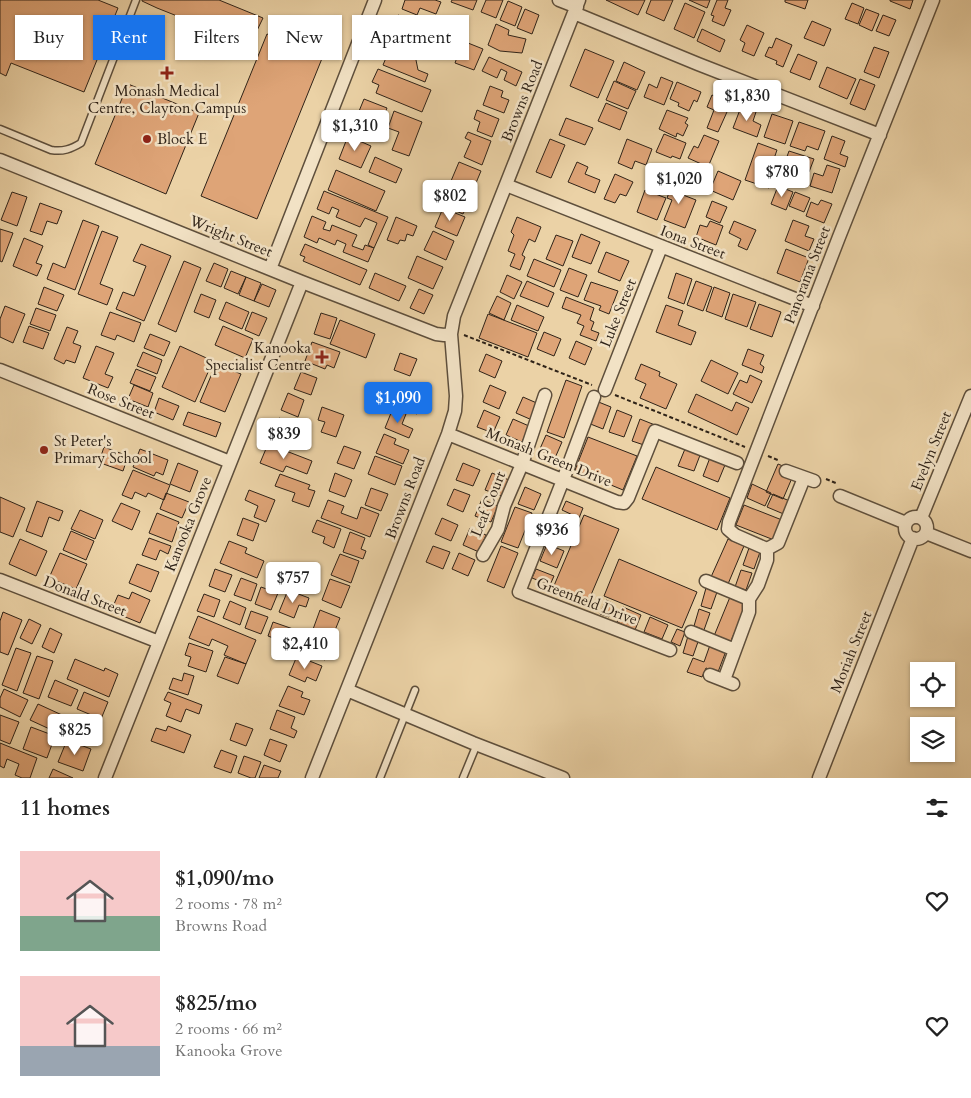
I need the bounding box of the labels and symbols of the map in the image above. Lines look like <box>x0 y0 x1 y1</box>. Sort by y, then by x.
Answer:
street label: Browns Road <box>497 57 547 145</box>
marker: Monash Medical Centre, Clayton Campus <box>160 66 174 80</box>
pin: $1,830 <box>706 80 788 122</box>
place label: Monash Medical Centre, Clayton Campus <box>88 81 246 118</box>
pin: $1,310 <box>314 110 396 152</box>
place label: Block E <box>157 129 207 149</box>
marker: Block E <box>141 133 153 145</box>
pin: $780 <box>752 156 812 198</box>
pin: $1,020 <box>638 162 720 205</box>
pin: $802 <box>420 180 480 222</box>
street label: Wright Street <box>186 210 276 262</box>
street label: Iona Street <box>658 220 729 264</box>
street label: Panorama Street <box>779 223 835 327</box>
street label: Luke Street <box>595 276 641 350</box>
place label: Kanooka Specialist Centre <box>206 338 312 375</box>
marker: Kanooka Specialist Centre <box>315 350 329 364</box>
street label: Rose Street <box>85 379 158 424</box>
pin: $1,090 <box>357 382 439 424</box>
street label: Evelyn Street <box>906 408 956 494</box>
pin: $839 <box>254 418 314 460</box>
street label: Monash Green Drive <box>483 423 615 491</box>
place label: St Peter's Primary School <box>54 431 152 468</box>
marker: St Peter's Primary School <box>38 444 50 456</box>
street label: Browns Road <box>380 454 430 542</box>
street label: Leaf Court <box>466 468 510 540</box>
street label: Kanooka Grove <box>160 473 216 574</box>
pin: $936 <box>522 514 582 556</box>
pin: $757 <box>263 562 323 604</box>
street label: Donald Street <box>41 571 130 621</box>
street label: Greenfield Drive <box>534 573 641 630</box>
street label: Moriah Street <box>825 608 877 696</box>
pin: $2,410 <box>264 628 346 670</box>
pin: $825 <box>45 714 105 756</box>

